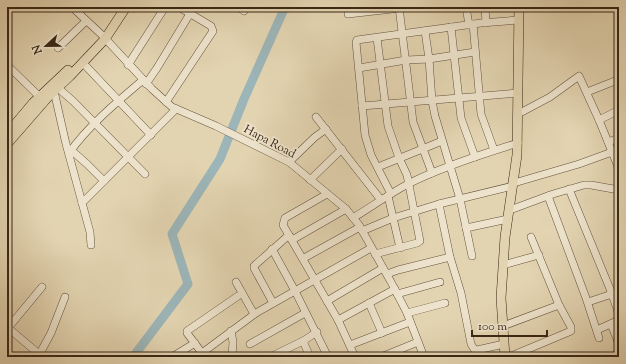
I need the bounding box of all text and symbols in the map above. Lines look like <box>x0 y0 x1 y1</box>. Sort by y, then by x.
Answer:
north arrow <box>26 26 66 66</box>
text: N <box>29 42 47 57</box>
street label: Hapa Road <box>240 121 299 163</box>
scale bar <box>472 312 547 338</box>
text: 100 m <box>478 318 507 336</box>

